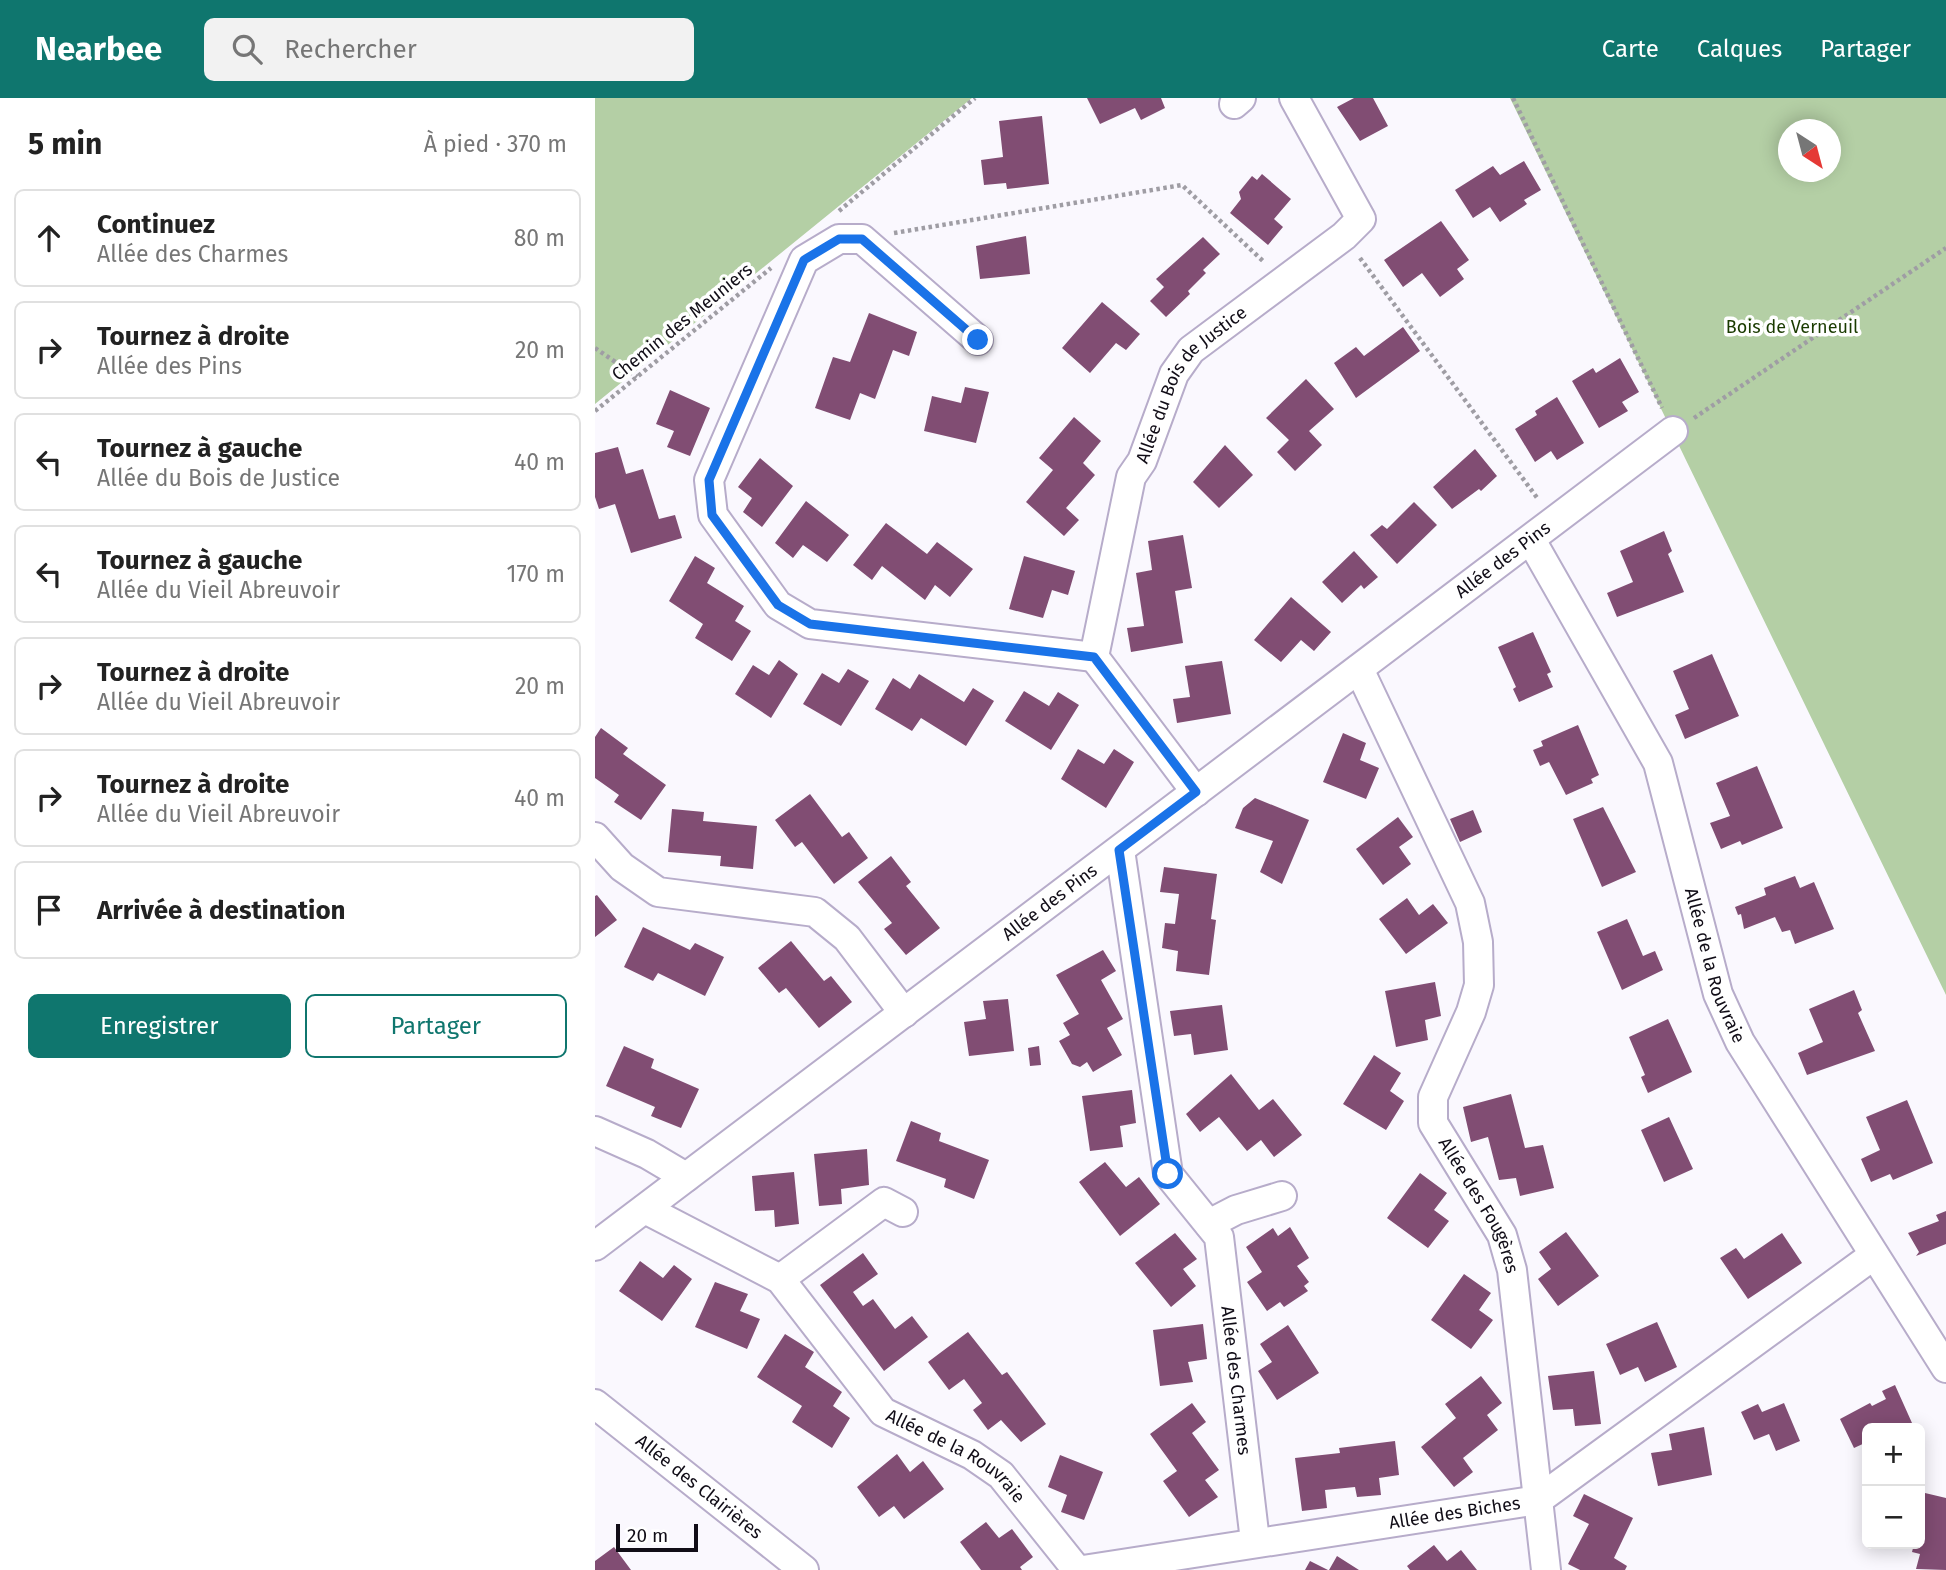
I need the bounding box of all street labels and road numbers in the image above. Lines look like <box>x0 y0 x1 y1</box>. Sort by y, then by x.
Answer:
street label: Chemin des Meuniers <box>607 258 757 386</box>
street label: Allée du Bois de Justice <box>1131 301 1251 466</box>
street label: Allée des Pins <box>1451 517 1555 603</box>
street label: Allée des Pins <box>998 859 1102 945</box>
street label: Allée de la Rouvraie <box>1680 886 1750 1046</box>
street label: Allée des Fougères <box>1434 1133 1523 1276</box>
street label: Allée des Charmes <box>1216 1305 1256 1456</box>
street label: Allée de la Rouvraie <box>883 1404 1030 1507</box>
street label: Allée des Clairières <box>631 1430 767 1544</box>
street label: Allée des Biches <box>1388 1492 1522 1534</box>

